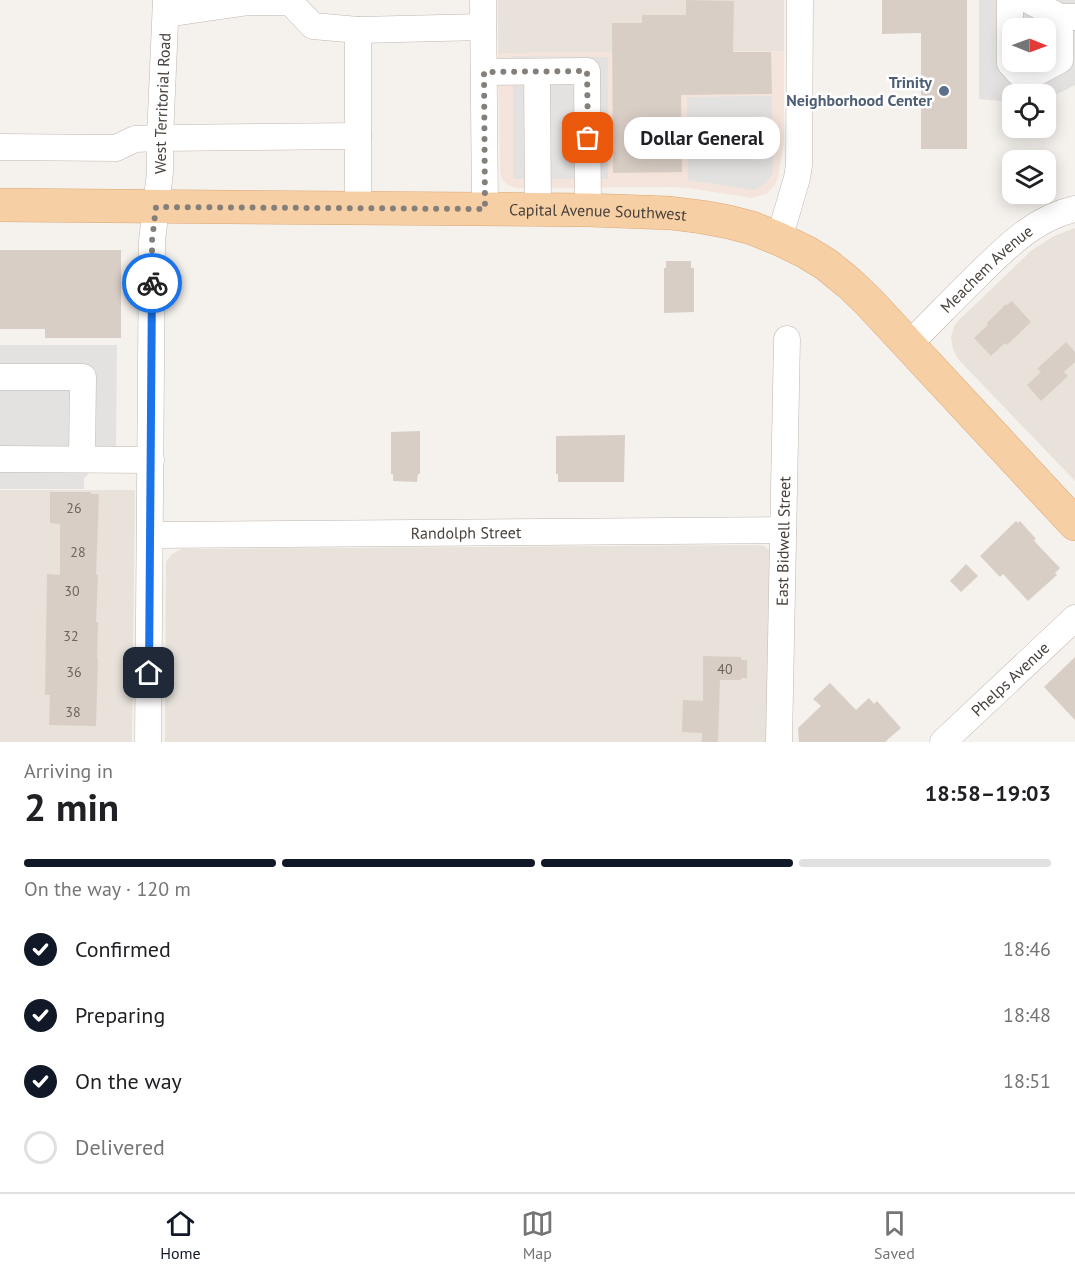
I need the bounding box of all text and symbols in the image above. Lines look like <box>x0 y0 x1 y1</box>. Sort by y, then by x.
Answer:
north arrow <box>1002 18 1056 72</box>
map controls <box>1002 18 1056 204</box>
street label: West Territorial Road <box>150 33 175 174</box>
place label: Trinity Neighborhood Center <box>786 72 932 110</box>
marker: Trinity Neighborhood Center <box>937 84 951 98</box>
button: locate <box>1002 84 1056 138</box>
pin <box>562 112 613 163</box>
callout: Dollar General <box>624 117 780 159</box>
icon: bag <box>571 121 604 154</box>
text: Dollar General <box>640 125 764 151</box>
button: layers <box>1002 150 1056 204</box>
street label: Capital Avenue Southwest <box>509 199 688 225</box>
street label: Meachem Avenue <box>936 221 1036 317</box>
courier <box>122 253 182 313</box>
icon: bike <box>136 267 169 300</box>
street label: East Bidwell Street <box>772 476 794 606</box>
house number: 26 <box>66 499 82 517</box>
street label: Randolph Street <box>411 522 522 543</box>
house number: 28 <box>70 543 86 561</box>
house number: 30 <box>64 582 80 600</box>
house number: 32 <box>63 627 79 645</box>
street label: Phelps Avenue <box>967 638 1053 720</box>
pin <box>123 647 174 698</box>
icon: home <box>132 656 165 689</box>
house number: 40 <box>717 660 733 678</box>
house number: 36 <box>66 663 82 681</box>
house number: 38 <box>65 703 81 721</box>
text: Arriving in <box>24 758 113 784</box>
text: 18:58–19:03 <box>925 779 1051 807</box>
text: 2 min <box>24 781 119 832</box>
text: On the way · 120 m <box>24 876 191 902</box>
icon: check <box>24 933 57 966</box>
text: Confirmed <box>75 935 171 963</box>
text: 18:46 <box>1003 936 1051 962</box>
icon: check <box>24 999 57 1032</box>
text: Preparing <box>75 1001 165 1029</box>
text: 18:48 <box>1003 1002 1051 1028</box>
icon: check <box>24 1065 57 1098</box>
text: On the way <box>75 1067 182 1095</box>
text: 18:51 <box>1003 1068 1051 1094</box>
text: Delivered <box>75 1133 165 1161</box>
tab: Home <box>160 1207 201 1263</box>
tab: Map <box>521 1207 554 1263</box>
tab: Saved <box>874 1207 915 1263</box>

